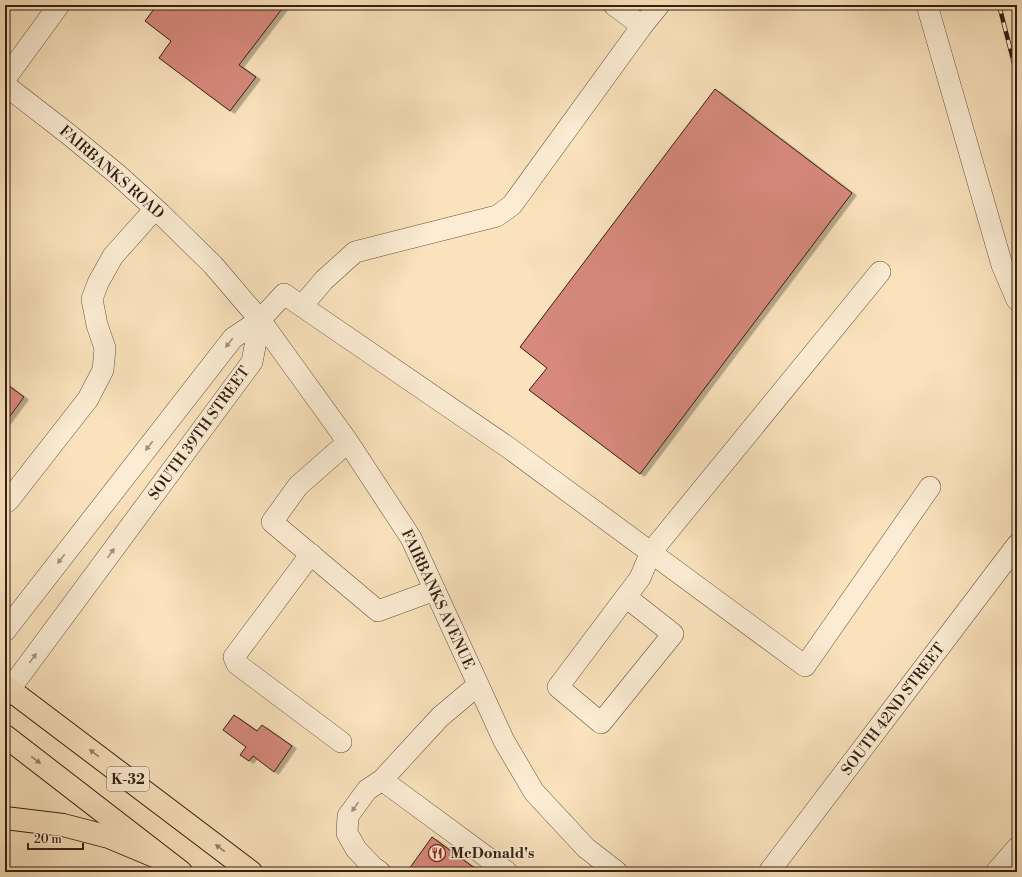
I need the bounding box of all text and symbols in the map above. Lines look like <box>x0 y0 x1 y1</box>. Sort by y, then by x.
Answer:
street label: FAIRBANKS ROAD <box>55 122 168 223</box>
one-way arrow <box>224 337 233 348</box>
street label: SOUTH 39TH STREET <box>145 362 255 504</box>
one-way arrow <box>145 440 153 451</box>
street label: FAIRBANKS AVENUE <box>397 526 478 672</box>
one-way arrow <box>106 548 115 559</box>
one-way arrow <box>56 554 65 565</box>
street label: SOUTH 42ND STREET <box>837 639 950 779</box>
one-way arrow <box>29 652 37 663</box>
one-way arrow <box>89 749 100 757</box>
one-way arrow <box>30 756 41 764</box>
road number: K-32 <box>107 767 149 791</box>
one-way arrow <box>350 802 359 813</box>
scale bar <box>28 825 83 851</box>
text: 20 m <box>34 832 62 847</box>
restaurant icon: McDonald's <box>427 843 447 863</box>
one-way arrow <box>215 844 226 853</box>
place label: McDonald's <box>450 844 534 863</box>

